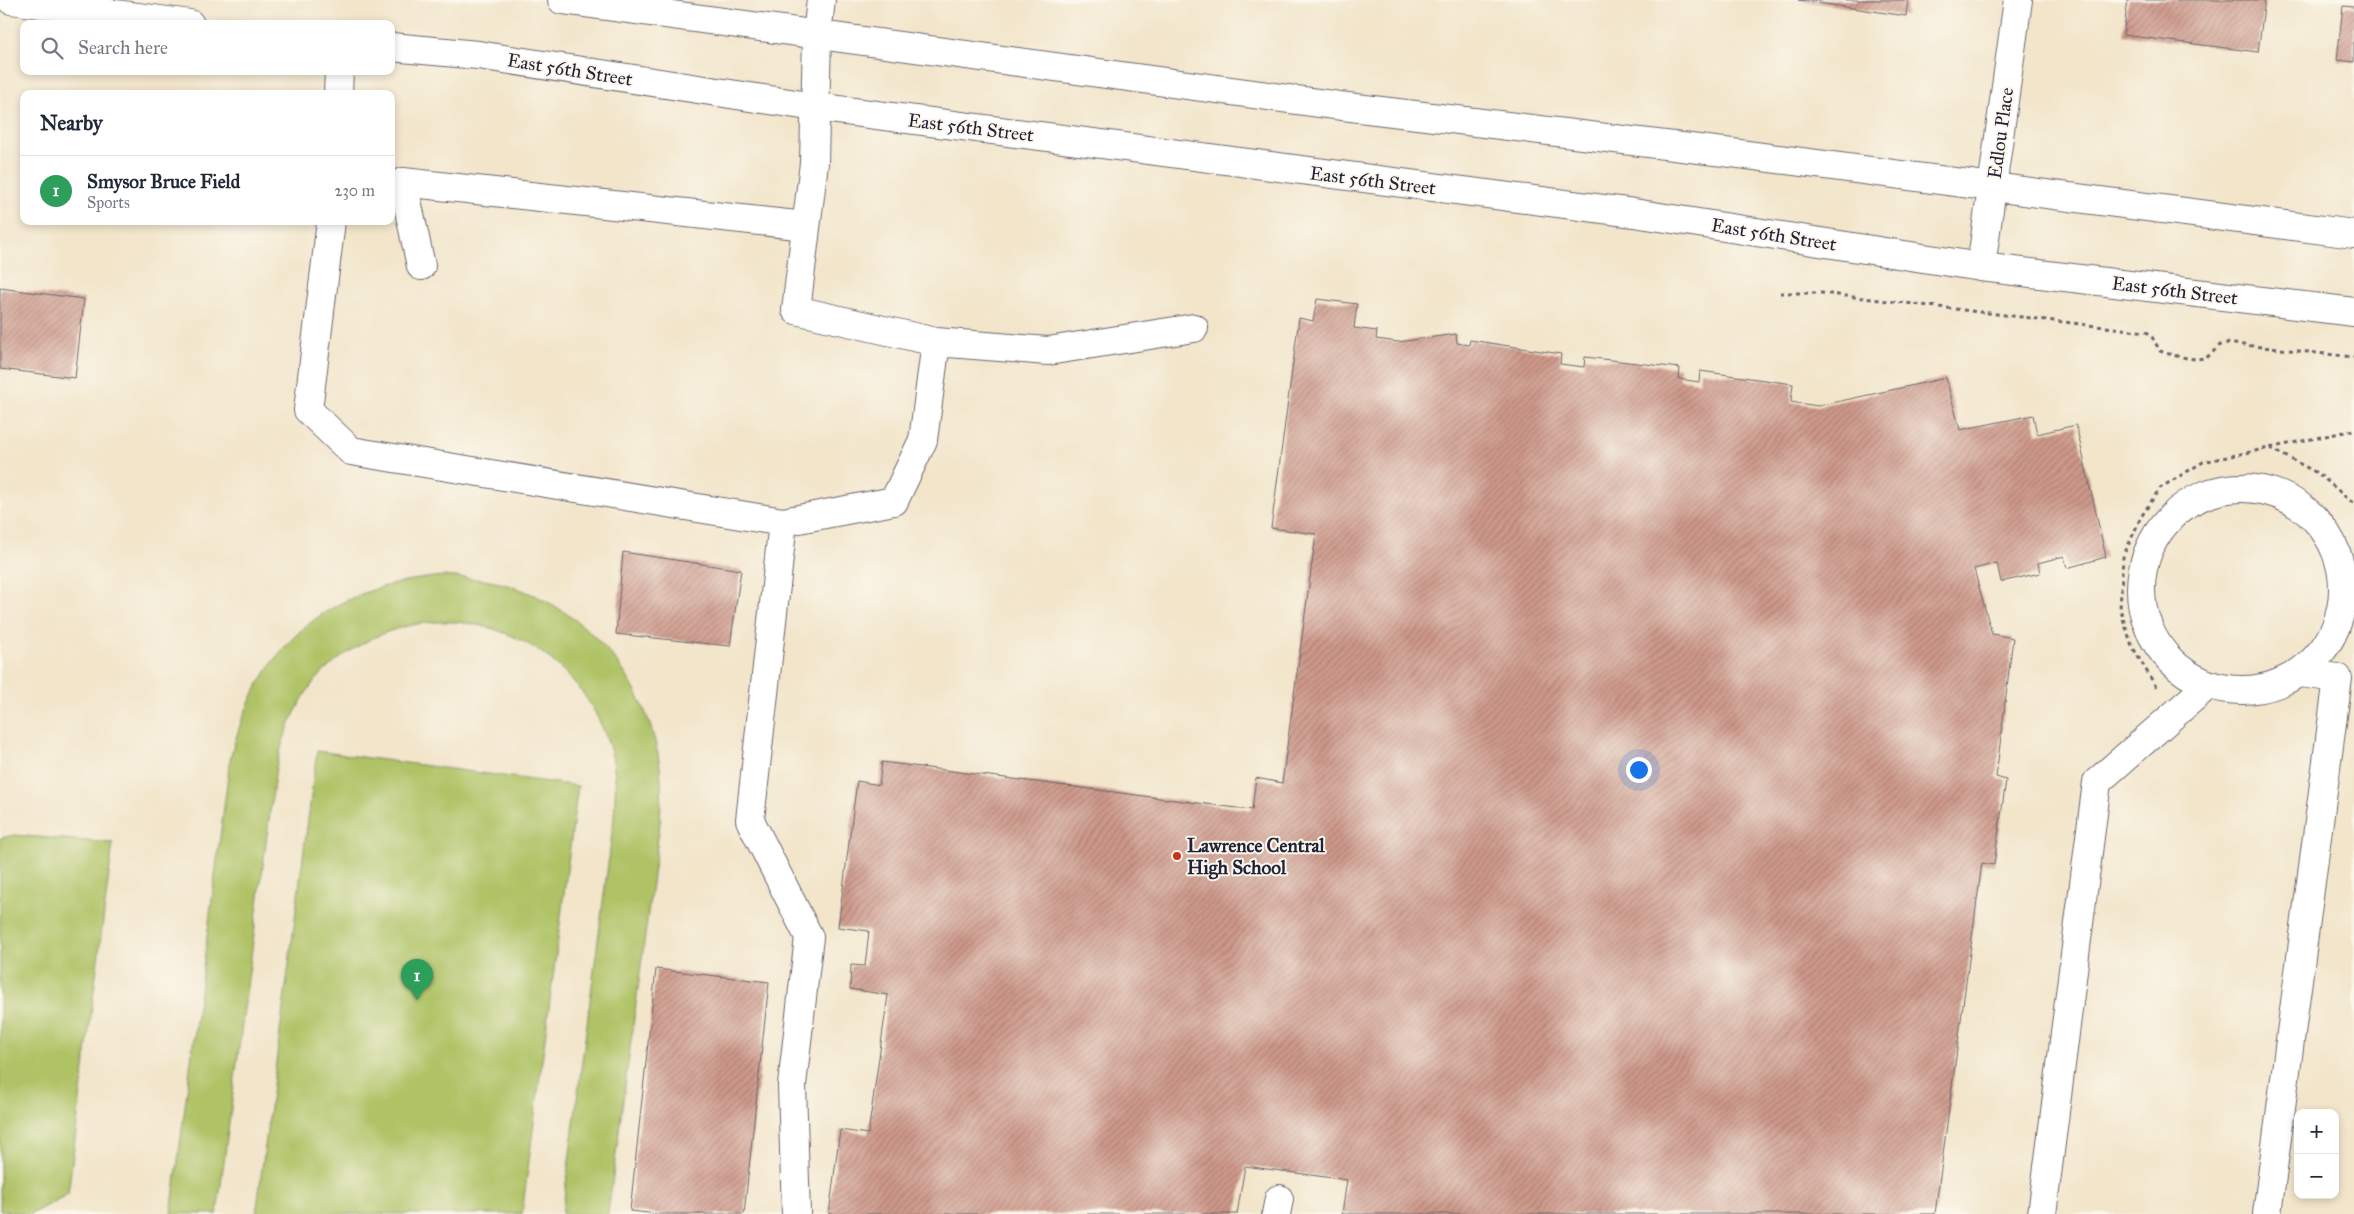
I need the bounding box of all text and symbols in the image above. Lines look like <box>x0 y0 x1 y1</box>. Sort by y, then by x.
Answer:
search box <box>20 20 395 75</box>
icon: search <box>38 34 66 62</box>
text: Search here <box>78 36 168 59</box>
street label: East 56th Street <box>506 48 634 91</box>
street label: Edlou Place <box>1983 86 2018 180</box>
street label: East 56th Street <box>907 108 1035 147</box>
text: Nearby <box>40 110 103 136</box>
street label: East 56th Street <box>1309 161 1437 200</box>
text: Smysor Bruce Field <box>87 170 240 193</box>
text: 1 <box>53 181 59 200</box>
text: 230 m <box>335 181 375 200</box>
text: Sports <box>87 193 130 212</box>
street label: East 56th Street <box>1710 213 1838 256</box>
street label: East 56th Street <box>2111 271 2239 310</box>
your location <box>1626 757 1652 783</box>
place label: Lawrence Central High School <box>1187 834 1326 880</box>
marker: Lawrence Central High School <box>1171 850 1183 862</box>
pin: 1 <box>401 959 433 1000</box>
map controls <box>2294 1109 2339 1199</box>
button: + <box>2294 1109 2339 1154</box>
button: − <box>2294 1154 2339 1199</box>

